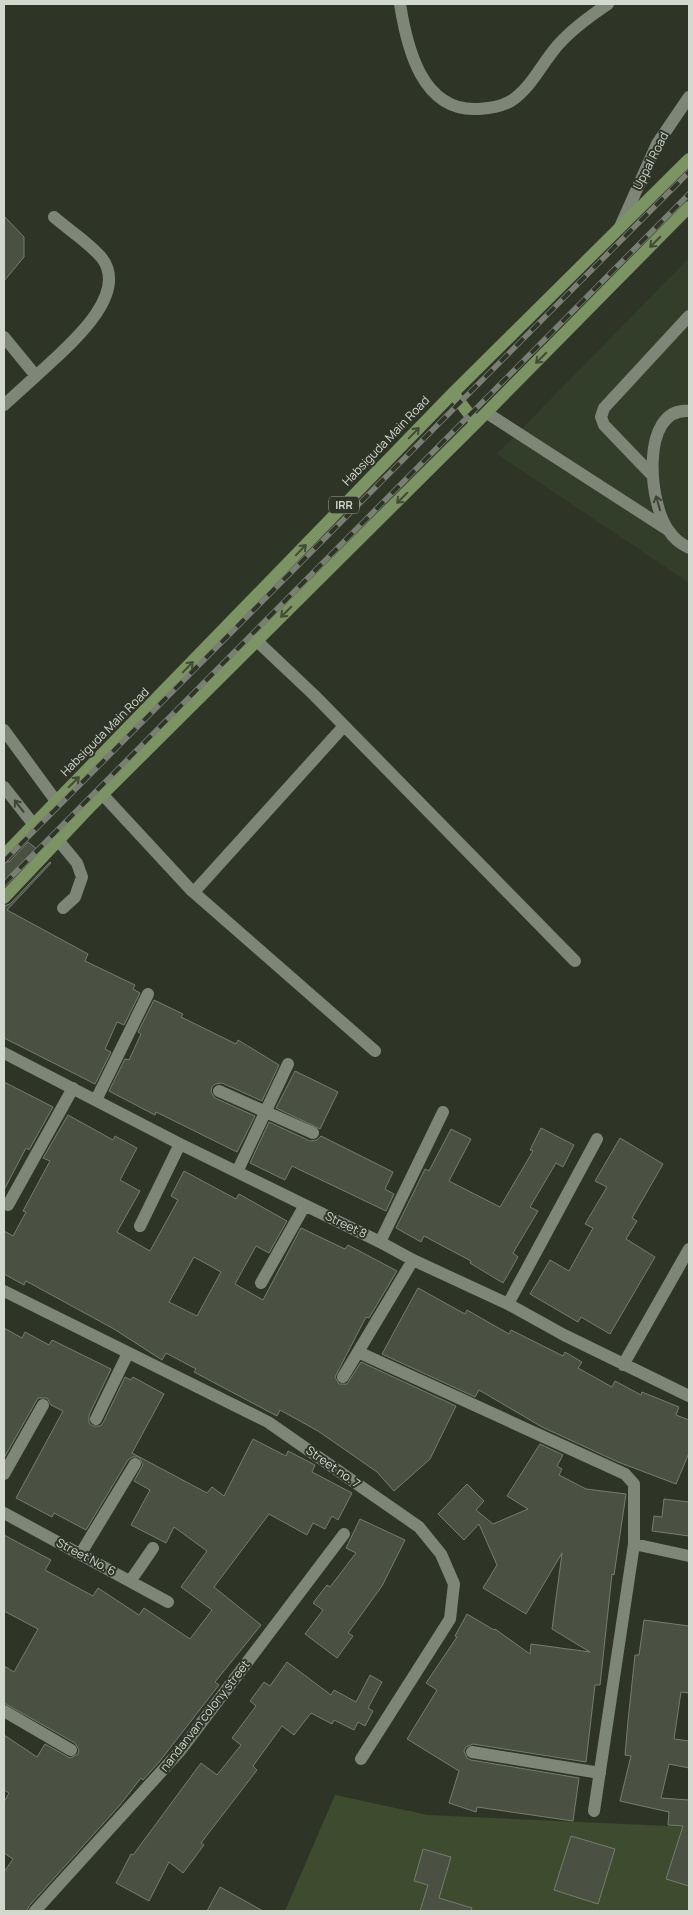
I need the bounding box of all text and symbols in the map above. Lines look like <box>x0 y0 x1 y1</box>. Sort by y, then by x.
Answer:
street label: Uppal Road <box>629 129 672 193</box>
one-way arrow <box>649 236 661 248</box>
one-way arrow <box>535 351 547 364</box>
street label: Habsiguda Main Road <box>338 392 433 489</box>
one-way arrow <box>408 426 420 439</box>
one-way arrow <box>395 492 408 504</box>
one-way arrow <box>652 495 662 511</box>
road number: IRR <box>329 496 359 514</box>
one-way arrow <box>295 543 307 556</box>
one-way arrow <box>280 606 293 618</box>
one-way arrow <box>182 660 194 673</box>
street label: Habsiguda Main Road <box>57 684 153 780</box>
one-way arrow <box>68 776 80 789</box>
one-way arrow <box>13 800 24 813</box>
street label: Street 8 <box>322 1207 370 1242</box>
street label: Street no. 7 <box>303 1442 364 1492</box>
street label: Street No. 6 <box>53 1534 119 1579</box>
street label: nandanvan colony street <box>156 1656 254 1775</box>

